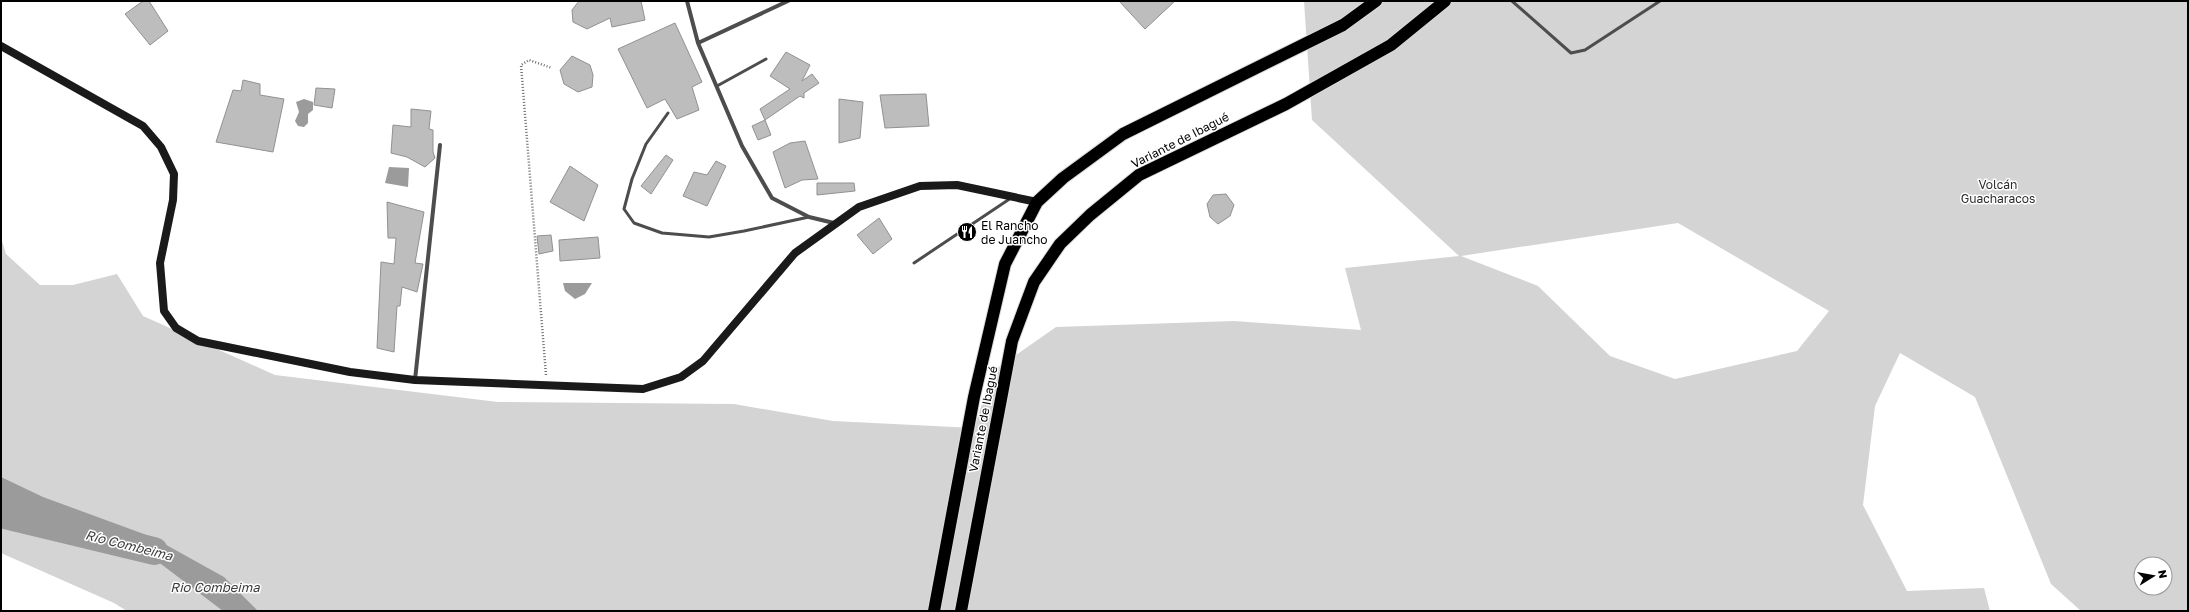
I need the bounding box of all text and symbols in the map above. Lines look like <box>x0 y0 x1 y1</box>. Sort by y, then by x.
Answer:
street label: Variante de Ibagué <box>1129 109 1231 171</box>
park label: Volcán Guacharacos <box>1961 177 2035 206</box>
place label: El Rancho de Juancho <box>981 218 1048 247</box>
restaurant icon: El Rancho de Juancho <box>956 221 978 243</box>
street label: Variante de Ibagué <box>965 365 1001 473</box>
water label: Río Combeima <box>84 526 175 564</box>
north arrow <box>2133 556 2173 596</box>
text: N <box>2156 569 2170 579</box>
water label: Rio Combeima <box>170 579 260 595</box>

